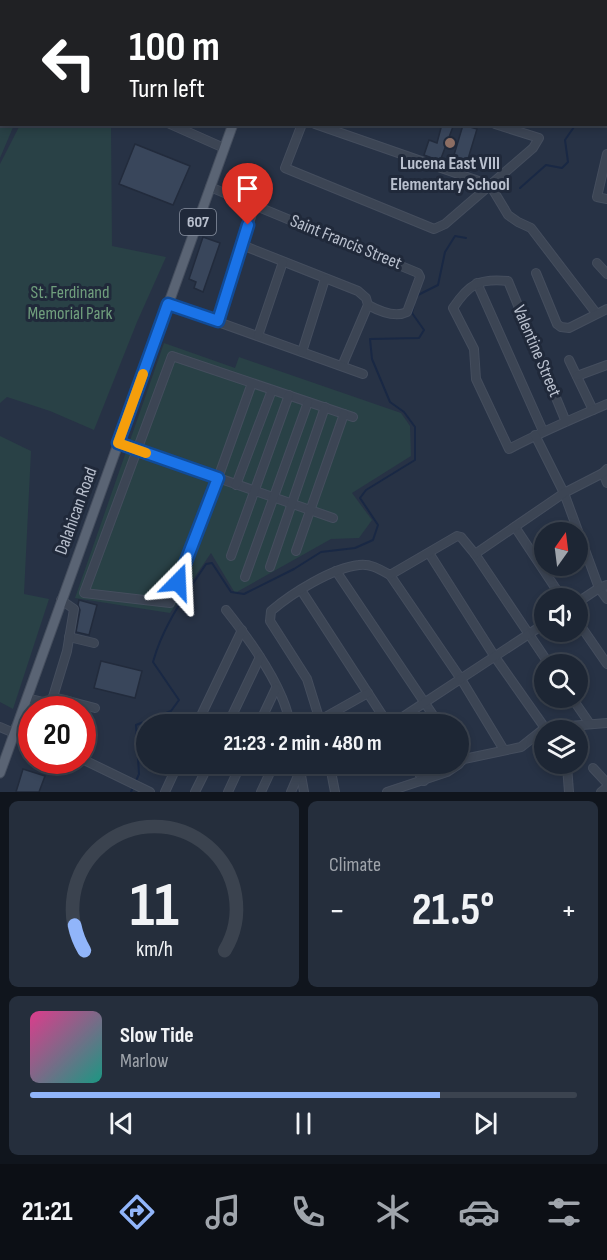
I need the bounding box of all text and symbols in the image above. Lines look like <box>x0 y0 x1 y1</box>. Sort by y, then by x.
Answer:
text: 100 m <box>129 22 220 73</box>
icon: left <box>30 24 108 102</box>
text: Turn left <box>129 73 205 105</box>
marker: Lucena East VIII Elementary School <box>443 136 457 150</box>
place label: Lucena East VIII Elementary School <box>390 153 510 195</box>
pin <box>222 163 273 225</box>
icon: arrive <box>231 172 264 205</box>
road number: 607 <box>180 209 216 235</box>
street label: Saint Francis Street <box>287 210 405 274</box>
park label: St. Ferdinand Memorial Park <box>28 282 113 324</box>
street label: Valentine Street <box>508 302 566 400</box>
street label: Dalahican Road <box>50 464 102 558</box>
north arrow <box>534 522 588 576</box>
map controls <box>534 522 588 774</box>
position arrow <box>146 550 210 614</box>
button: sound <box>534 588 588 642</box>
button: search <box>534 654 588 708</box>
speed limit sign: 20 <box>18 696 96 774</box>
button: layers <box>534 720 588 774</box>
text: 21:23 · 2 min · 480 m <box>223 730 382 757</box>
text: Climate <box>329 853 381 877</box>
text: 11 <box>130 869 178 944</box>
text: 21.5° <box>412 883 494 938</box>
text: − <box>329 891 345 931</box>
text: + <box>561 891 577 931</box>
text: km/h <box>135 937 173 962</box>
text: Slow Tide <box>120 1022 194 1049</box>
text: Marlow <box>120 1049 168 1073</box>
icon: previous <box>105 1107 138 1140</box>
icon: pause <box>287 1107 320 1140</box>
icon: next <box>469 1107 502 1140</box>
icon: directions <box>116 1191 158 1233</box>
icon: music <box>202 1191 244 1233</box>
icon: phone <box>287 1191 329 1233</box>
icon: climate <box>372 1191 414 1233</box>
icon: car <box>458 1191 500 1233</box>
icon: filters <box>543 1191 585 1233</box>
text: 21:21 <box>22 1196 73 1228</box>

